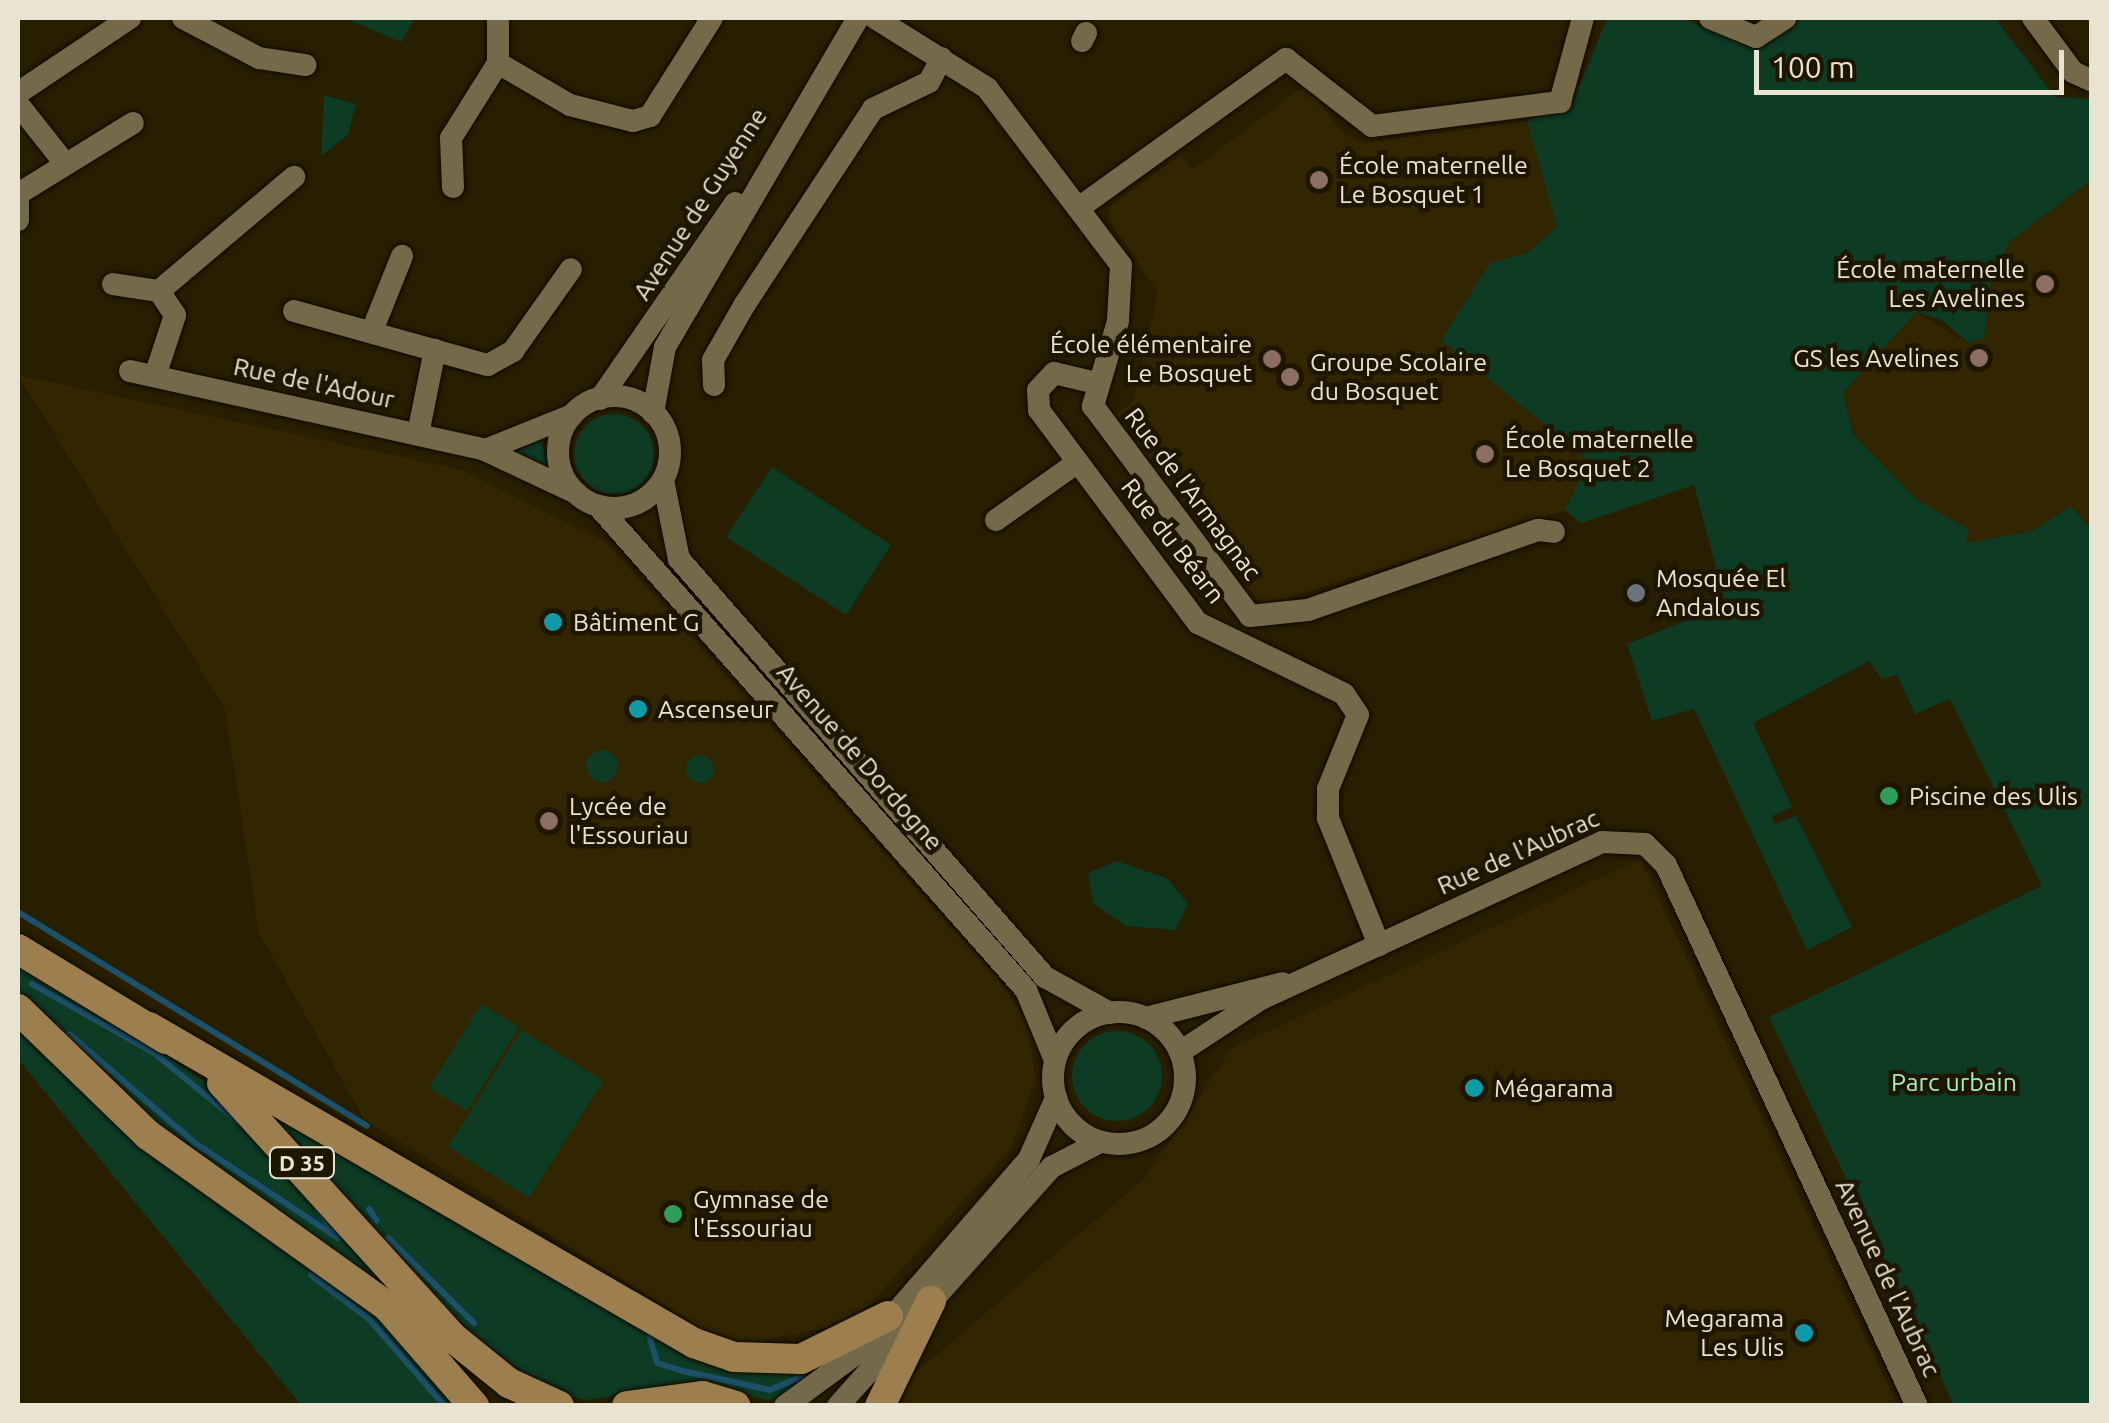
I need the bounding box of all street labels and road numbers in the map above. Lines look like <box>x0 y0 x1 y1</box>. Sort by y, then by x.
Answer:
street label: Avenue de Guyenne <box>627 102 773 306</box>
street label: Rue de l'Adour <box>231 351 397 415</box>
street label: Rue de l'Armagnac <box>1119 402 1267 586</box>
street label: Rue du Béarn <box>1115 473 1231 609</box>
street label: Avenue de Dordogne <box>771 658 949 856</box>
street label: Rue de l'Aubrac <box>1433 803 1603 901</box>
road number: D 35 <box>267 1146 337 1180</box>
street label: Avenue de l'Aubrac <box>1829 1175 1947 1381</box>

